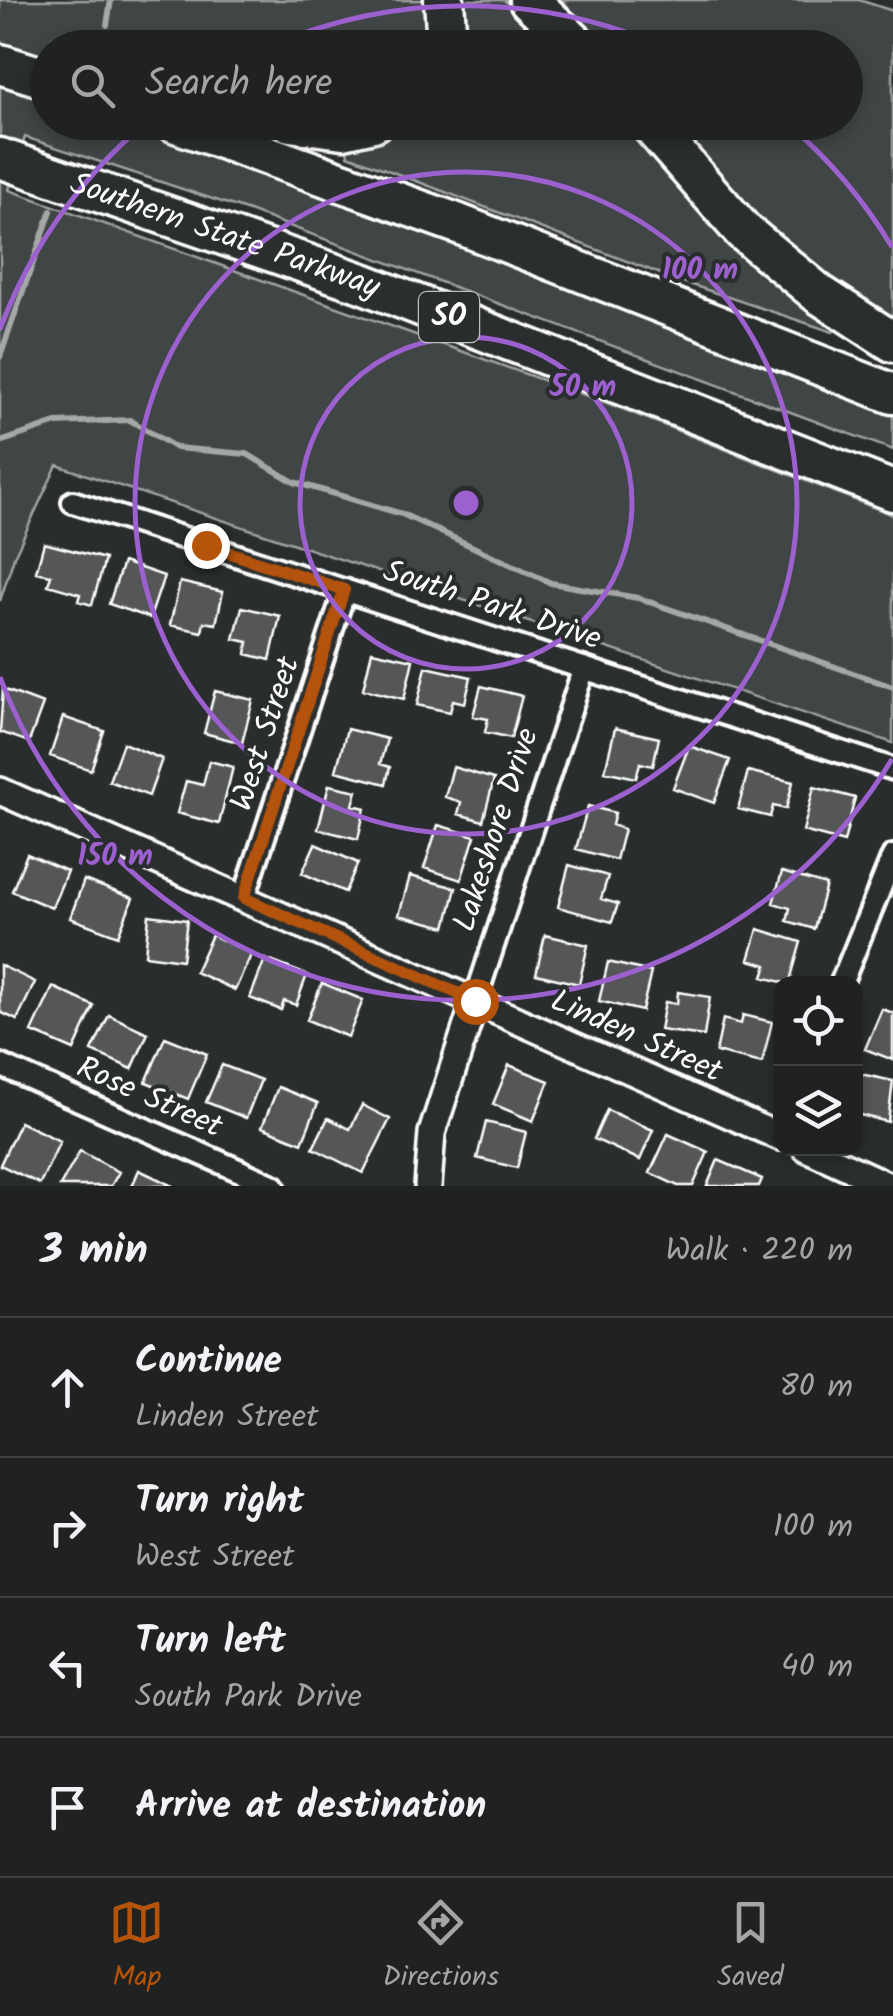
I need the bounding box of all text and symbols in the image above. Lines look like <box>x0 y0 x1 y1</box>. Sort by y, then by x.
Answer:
search box <box>30 30 863 140</box>
text: Search here <box>145 55 332 115</box>
icon: search <box>65 58 120 113</box>
street label: Southern State Parkway <box>63 159 389 313</box>
text: 100 m <box>662 247 738 295</box>
road number: SO <box>419 292 479 342</box>
text: 50 m <box>549 364 616 412</box>
centre of rings <box>448 485 484 521</box>
route end <box>184 523 230 569</box>
street label: South Park Drive <box>376 547 608 665</box>
street label: West Street <box>217 650 315 818</box>
street label: Lakeshore Drive <box>440 721 554 939</box>
text: 150 m <box>77 833 153 881</box>
street label: Linden Street <box>542 976 731 1098</box>
map controls <box>773 976 863 1156</box>
button: locate <box>773 976 863 1066</box>
route start <box>453 979 499 1025</box>
street label: Rose Street <box>68 1043 231 1153</box>
button: layers <box>773 1066 863 1156</box>
text: 3 min <box>40 1218 148 1285</box>
text: Walk · 220 m <box>665 1226 853 1277</box>
text: Continue <box>135 1332 282 1392</box>
icon: ahead <box>40 1360 95 1415</box>
text: 80 m <box>779 1362 853 1413</box>
text: Linden Street <box>135 1392 319 1443</box>
text: Turn right <box>135 1472 304 1532</box>
icon: right <box>40 1500 95 1555</box>
text: 100 m <box>773 1502 853 1553</box>
text: West Street <box>135 1532 294 1583</box>
text: Turn left <box>135 1612 286 1672</box>
icon: left <box>40 1640 95 1695</box>
text: 40 m <box>781 1642 853 1693</box>
text: South Park Drive <box>135 1672 362 1723</box>
text: Arrive at destination <box>135 1777 486 1837</box>
icon: arrive <box>40 1780 95 1835</box>
tab: Map <box>109 1895 164 2000</box>
tab: Directions <box>383 1895 499 2000</box>
tab: Saved <box>717 1895 784 2000</box>

